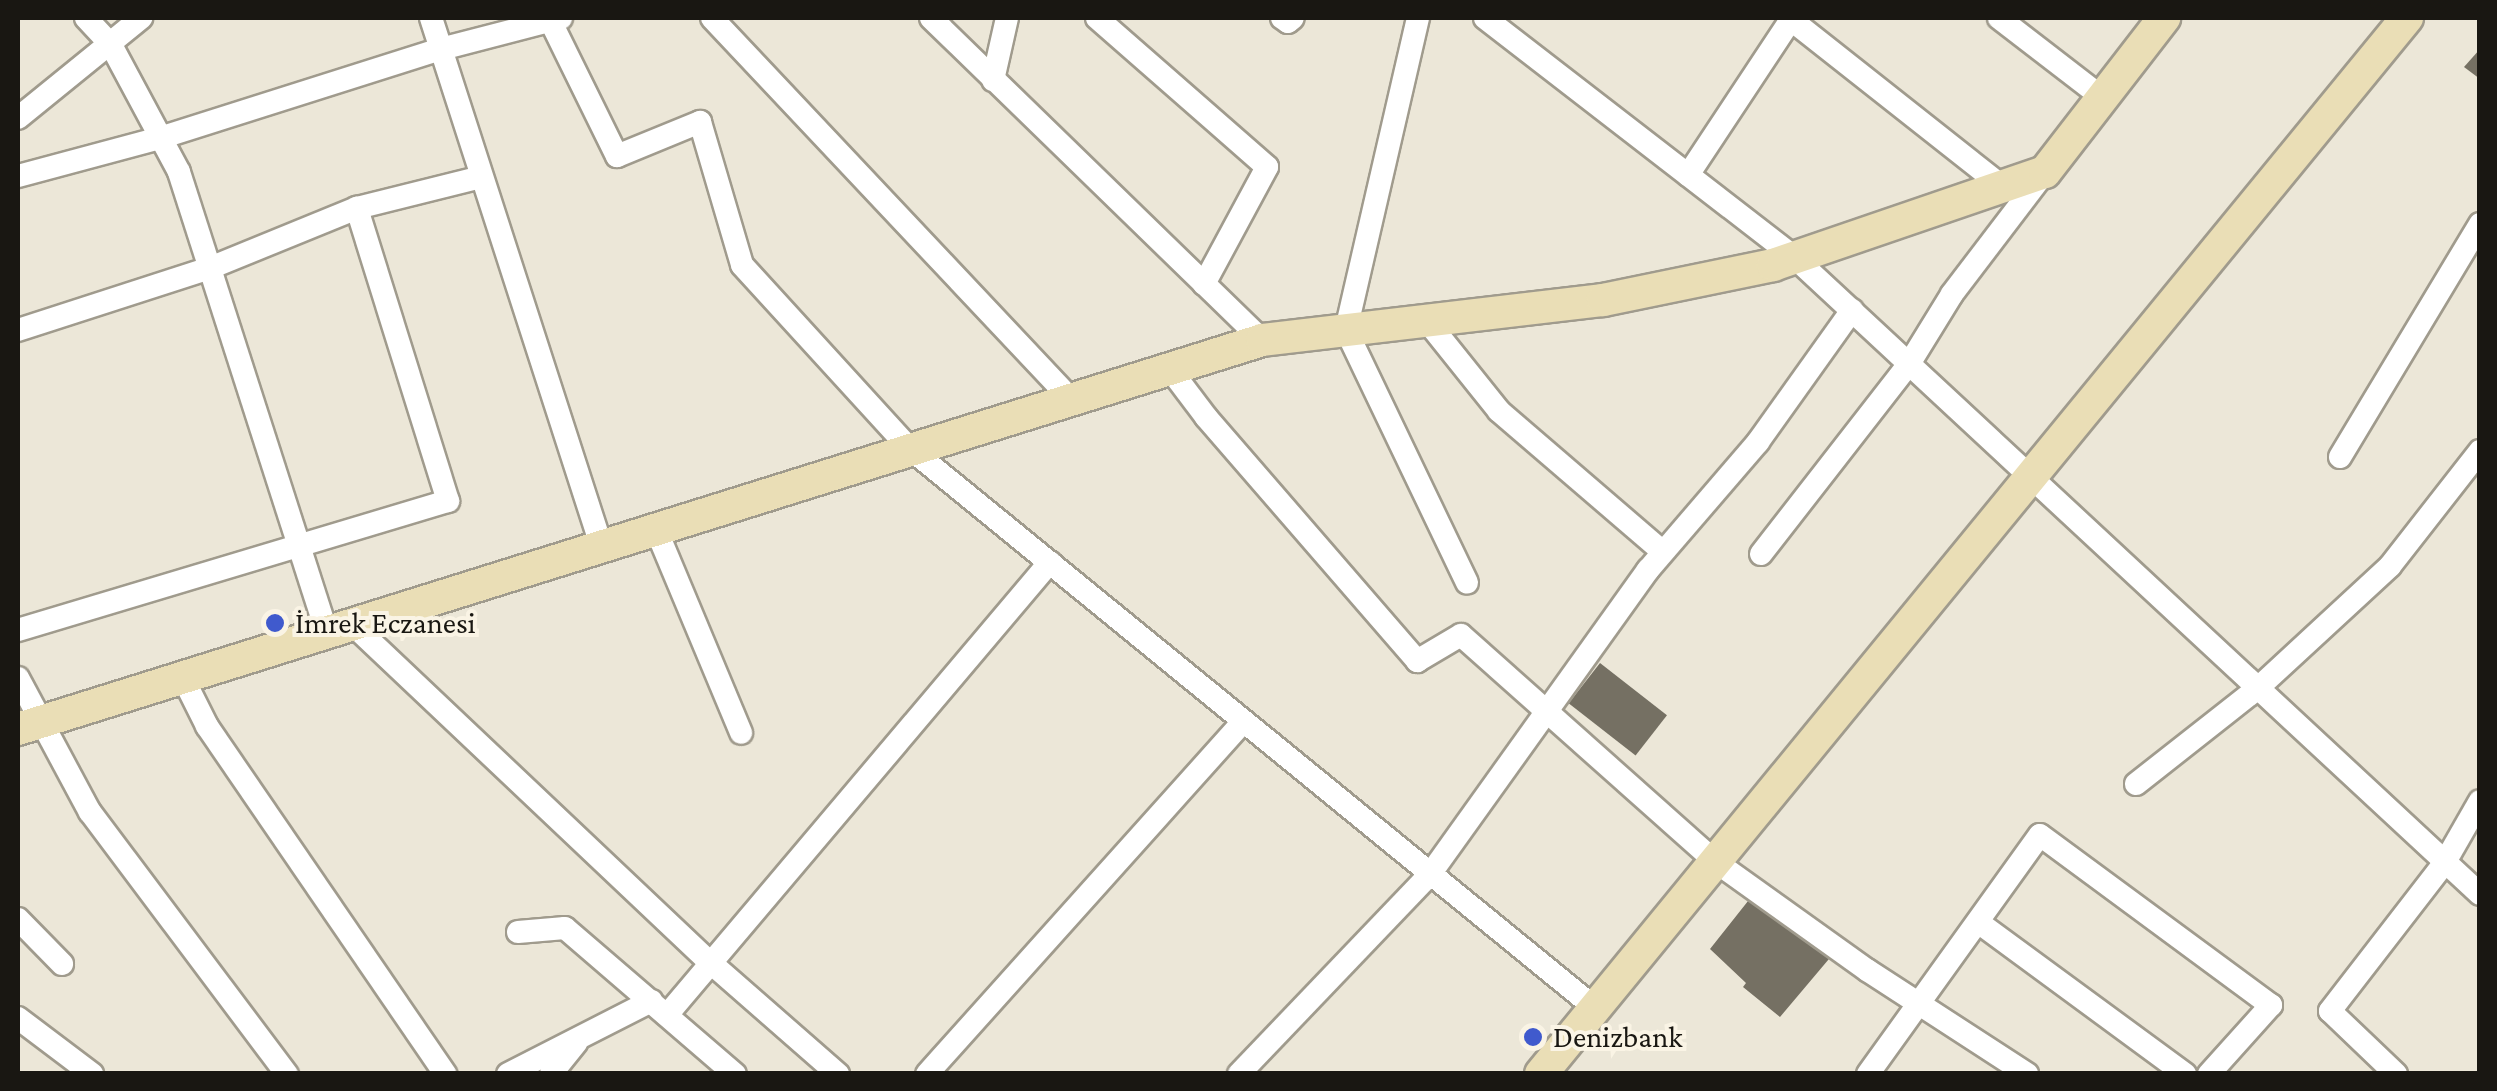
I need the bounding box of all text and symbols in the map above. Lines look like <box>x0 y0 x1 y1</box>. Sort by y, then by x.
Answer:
place label: İmrek Eczanesi <box>295 605 476 641</box>
marker: İmrek Eczanesi <box>264 612 286 634</box>
place label: Denizbank <box>1553 1019 1683 1055</box>
marker: Denizbank <box>1522 1026 1544 1048</box>

